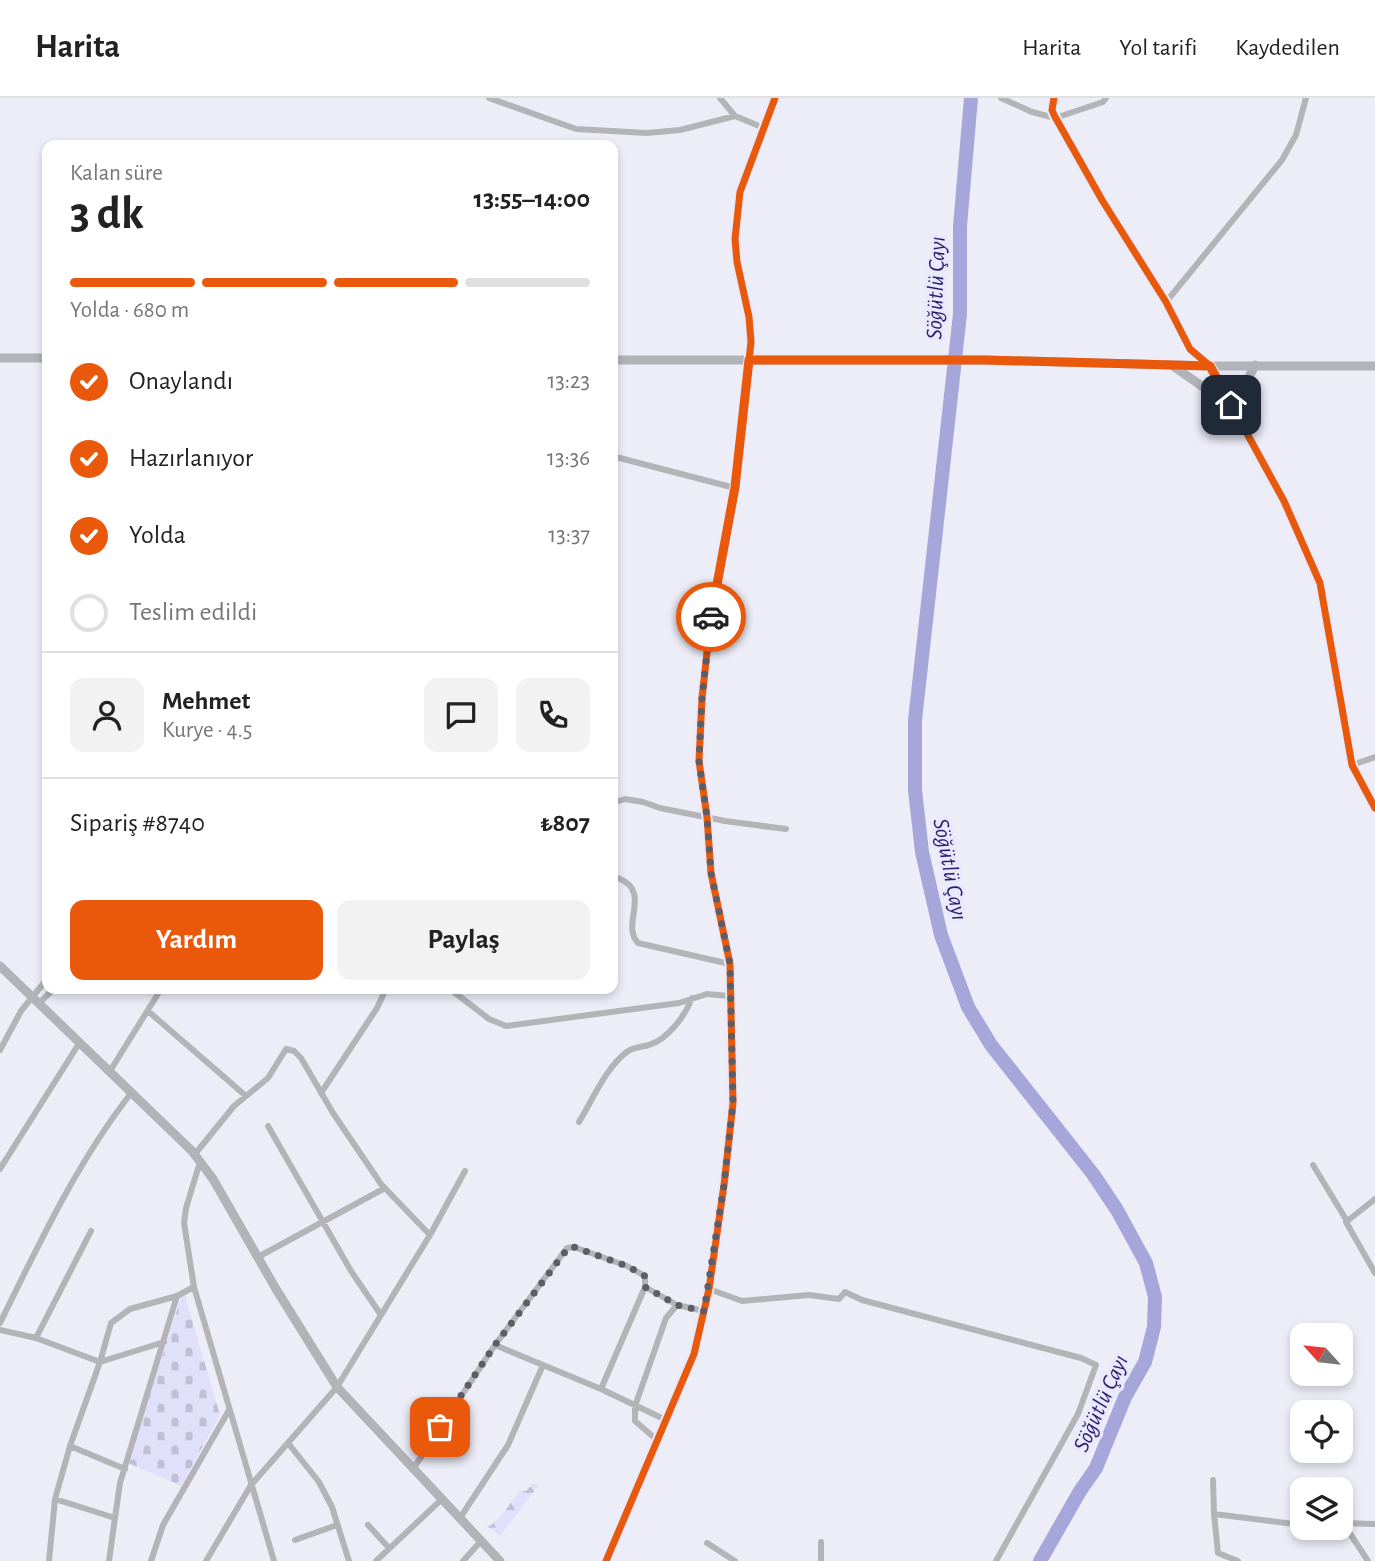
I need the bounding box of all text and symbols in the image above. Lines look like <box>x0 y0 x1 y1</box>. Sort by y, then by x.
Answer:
text: Harita <box>35 31 120 64</box>
text: Harita <box>1022 36 1081 60</box>
text: Yol tarifi <box>1119 36 1197 60</box>
text: Kaydedilen <box>1235 36 1340 60</box>
text: Kalan süre <box>70 162 163 185</box>
text: 13:55–14:00 <box>474 186 590 212</box>
text: 3 dk <box>70 191 144 237</box>
water label: Söğütlü Çayı <box>923 236 950 340</box>
text: Yolda · 680 m <box>70 299 189 322</box>
icon: check <box>70 363 108 401</box>
text: Onaylandı <box>129 368 233 394</box>
text: 13:23 <box>547 370 590 393</box>
pin <box>1201 375 1261 435</box>
icon: home <box>1212 386 1250 424</box>
icon: check <box>70 440 108 478</box>
text: Hazırlanıyor <box>129 445 253 471</box>
text: 13:36 <box>547 447 590 470</box>
icon: check <box>70 517 108 555</box>
text: Yolda <box>129 522 186 548</box>
text: 13:37 <box>548 524 590 547</box>
courier <box>676 582 746 652</box>
icon: car <box>692 598 730 636</box>
text: Teslim edildi <box>129 599 257 625</box>
button: person <box>70 678 144 752</box>
button: chat <box>424 678 498 752</box>
button: phone <box>516 678 590 752</box>
text: Mehmet <box>162 688 250 714</box>
text: Kurye · 4.5 <box>162 719 252 742</box>
text: Sipariş #8740 <box>70 810 205 836</box>
text: ₺807 <box>540 810 590 836</box>
water label: Söğütlü Çayı <box>928 817 971 922</box>
button: Yardım <box>70 900 323 980</box>
button: Paylaş <box>337 900 590 980</box>
north arrow <box>1290 1323 1353 1386</box>
map controls <box>1290 1323 1353 1540</box>
water label: Söğütlü Çayı <box>1070 1352 1133 1455</box>
pin <box>410 1397 470 1457</box>
button: locate <box>1290 1400 1353 1463</box>
icon: bag <box>421 1408 459 1446</box>
button: layers <box>1290 1477 1353 1540</box>

